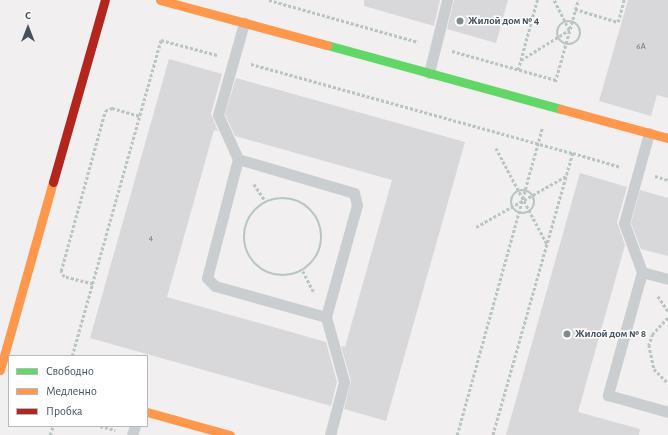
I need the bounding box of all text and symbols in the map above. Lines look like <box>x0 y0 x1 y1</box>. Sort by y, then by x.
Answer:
north arrow <box>8 8 48 48</box>
text: С <box>25 10 31 21</box>
place label: Жилой дом № 4 <box>468 14 539 28</box>
marker: Жилой дом № 4 <box>455 16 465 26</box>
house number: 6А <box>636 42 646 52</box>
house number: 4 <box>149 233 153 243</box>
place label: Жилой дом № 8 <box>575 327 646 341</box>
marker: Жилой дом № 8 <box>562 329 572 339</box>
legend <box>8 355 148 427</box>
text: Свободно <box>46 365 94 377</box>
text: Медленно <box>46 385 97 397</box>
text: Пробка <box>46 405 83 417</box>

